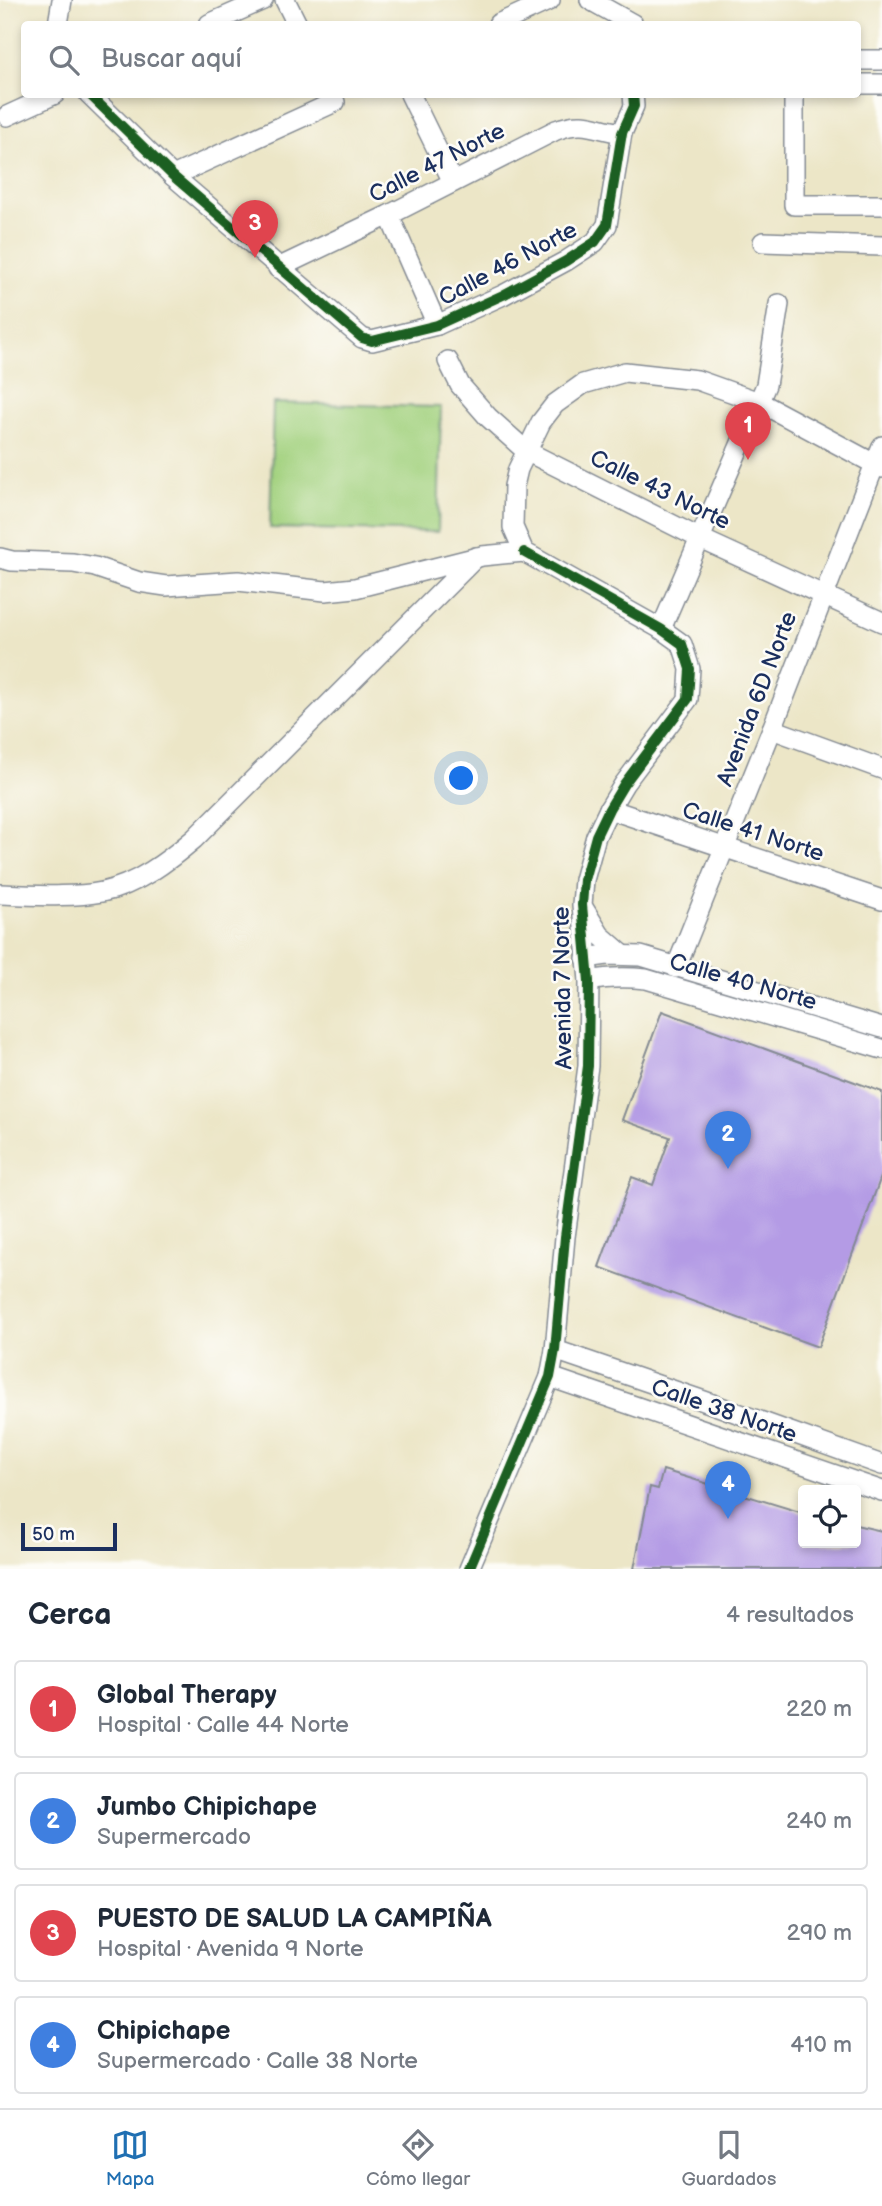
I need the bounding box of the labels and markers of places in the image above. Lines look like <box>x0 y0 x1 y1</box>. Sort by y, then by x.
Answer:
pin: 3 <box>232 200 278 258</box>
pin: 1 <box>725 402 771 460</box>
pin: 2 <box>705 1111 751 1169</box>
pin: 4 <box>705 1461 751 1519</box>

